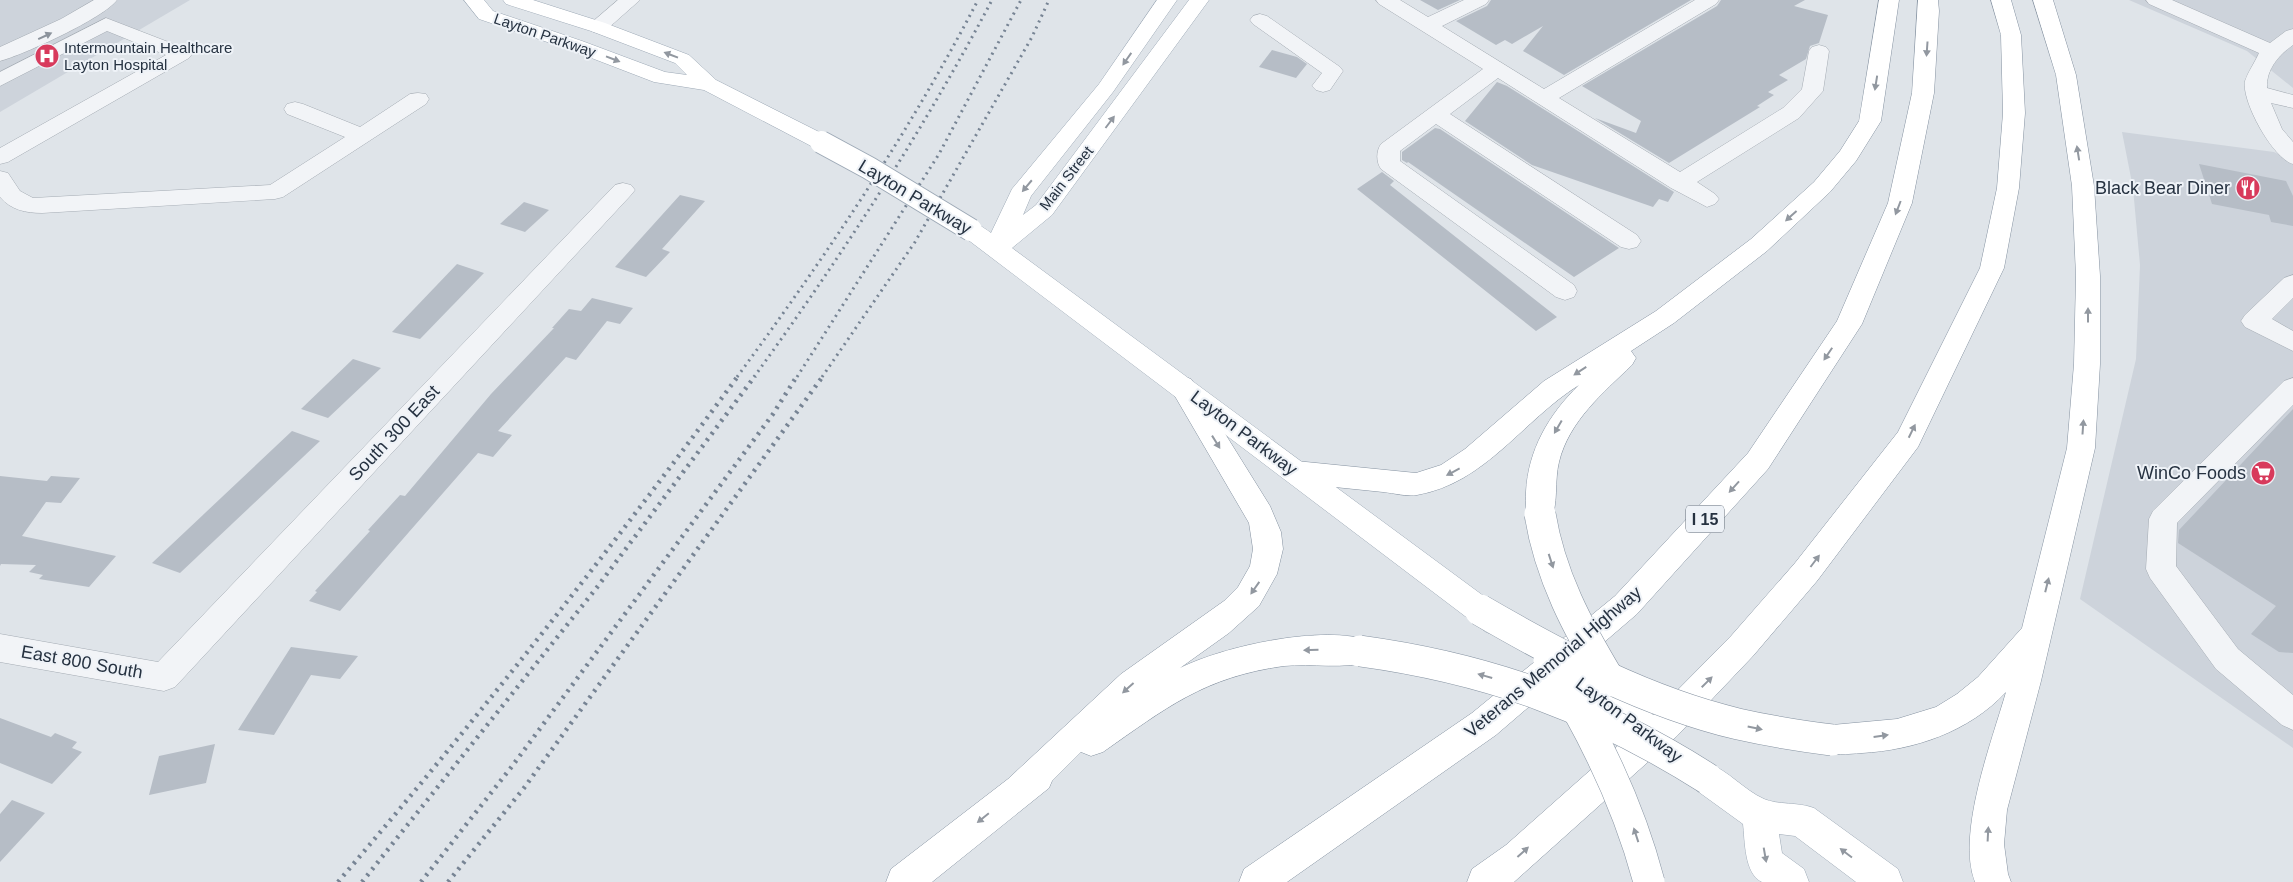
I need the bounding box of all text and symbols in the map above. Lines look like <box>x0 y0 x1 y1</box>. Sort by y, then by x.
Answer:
street label: Layton Parkway <box>492 10 599 61</box>
one-way arrow <box>38 32 52 40</box>
place label: Intermountain Healthcare Layton Hospital <box>64 39 232 73</box>
one-way arrow <box>1922 41 1930 57</box>
hospital icon: Intermountain Healthcare Layton Hospital <box>34 43 60 69</box>
one-way arrow <box>663 51 678 58</box>
one-way arrow <box>1122 52 1132 66</box>
one-way arrow <box>606 56 620 64</box>
one-way arrow <box>1871 75 1879 91</box>
one-way arrow <box>1104 116 1115 129</box>
street label: Main Street <box>1036 142 1097 213</box>
one-way arrow <box>2074 145 2082 161</box>
street label: Layton Parkway <box>855 155 975 239</box>
restaurant icon: Black Bear Diner <box>2235 175 2261 201</box>
place label: Black Bear Diner <box>2095 178 2230 198</box>
one-way arrow <box>1021 180 1032 193</box>
one-way arrow <box>1893 201 1901 215</box>
one-way arrow <box>1785 210 1797 221</box>
one-way arrow <box>2084 307 2092 323</box>
one-way arrow <box>1824 348 1833 361</box>
one-way arrow <box>1573 367 1586 376</box>
street label: South 300 East <box>345 381 443 485</box>
street label: Layton Parkway <box>1187 386 1301 480</box>
one-way arrow <box>2079 419 2087 435</box>
one-way arrow <box>1553 420 1562 433</box>
one-way arrow <box>1908 424 1916 438</box>
one-way arrow <box>1212 435 1221 449</box>
supermarket icon: WinCo Foods <box>2250 460 2276 486</box>
place label: WinCo Foods <box>2137 463 2246 483</box>
one-way arrow <box>1445 468 1460 476</box>
one-way arrow <box>1729 480 1740 493</box>
road number: I 15 <box>1686 506 1724 532</box>
one-way arrow <box>1547 554 1555 569</box>
one-way arrow <box>1809 555 1820 568</box>
one-way arrow <box>2043 578 2051 593</box>
one-way arrow <box>1250 581 1260 594</box>
street label: Veterans Memorial Highway <box>1461 582 1645 742</box>
street label: East 800 South <box>20 641 144 683</box>
one-way arrow <box>1303 646 1319 654</box>
one-way arrow <box>1478 672 1493 680</box>
street label: Layton Parkway <box>1572 673 1686 767</box>
one-way arrow <box>1701 676 1713 688</box>
one-way arrow <box>1123 682 1135 694</box>
one-way arrow <box>1748 724 1763 732</box>
one-way arrow <box>1873 732 1889 740</box>
one-way arrow <box>976 813 990 823</box>
one-way arrow <box>1984 826 1992 842</box>
one-way arrow <box>1632 827 1640 842</box>
one-way arrow <box>1517 846 1529 858</box>
one-way arrow <box>1761 847 1769 863</box>
one-way arrow <box>1839 848 1853 858</box>

